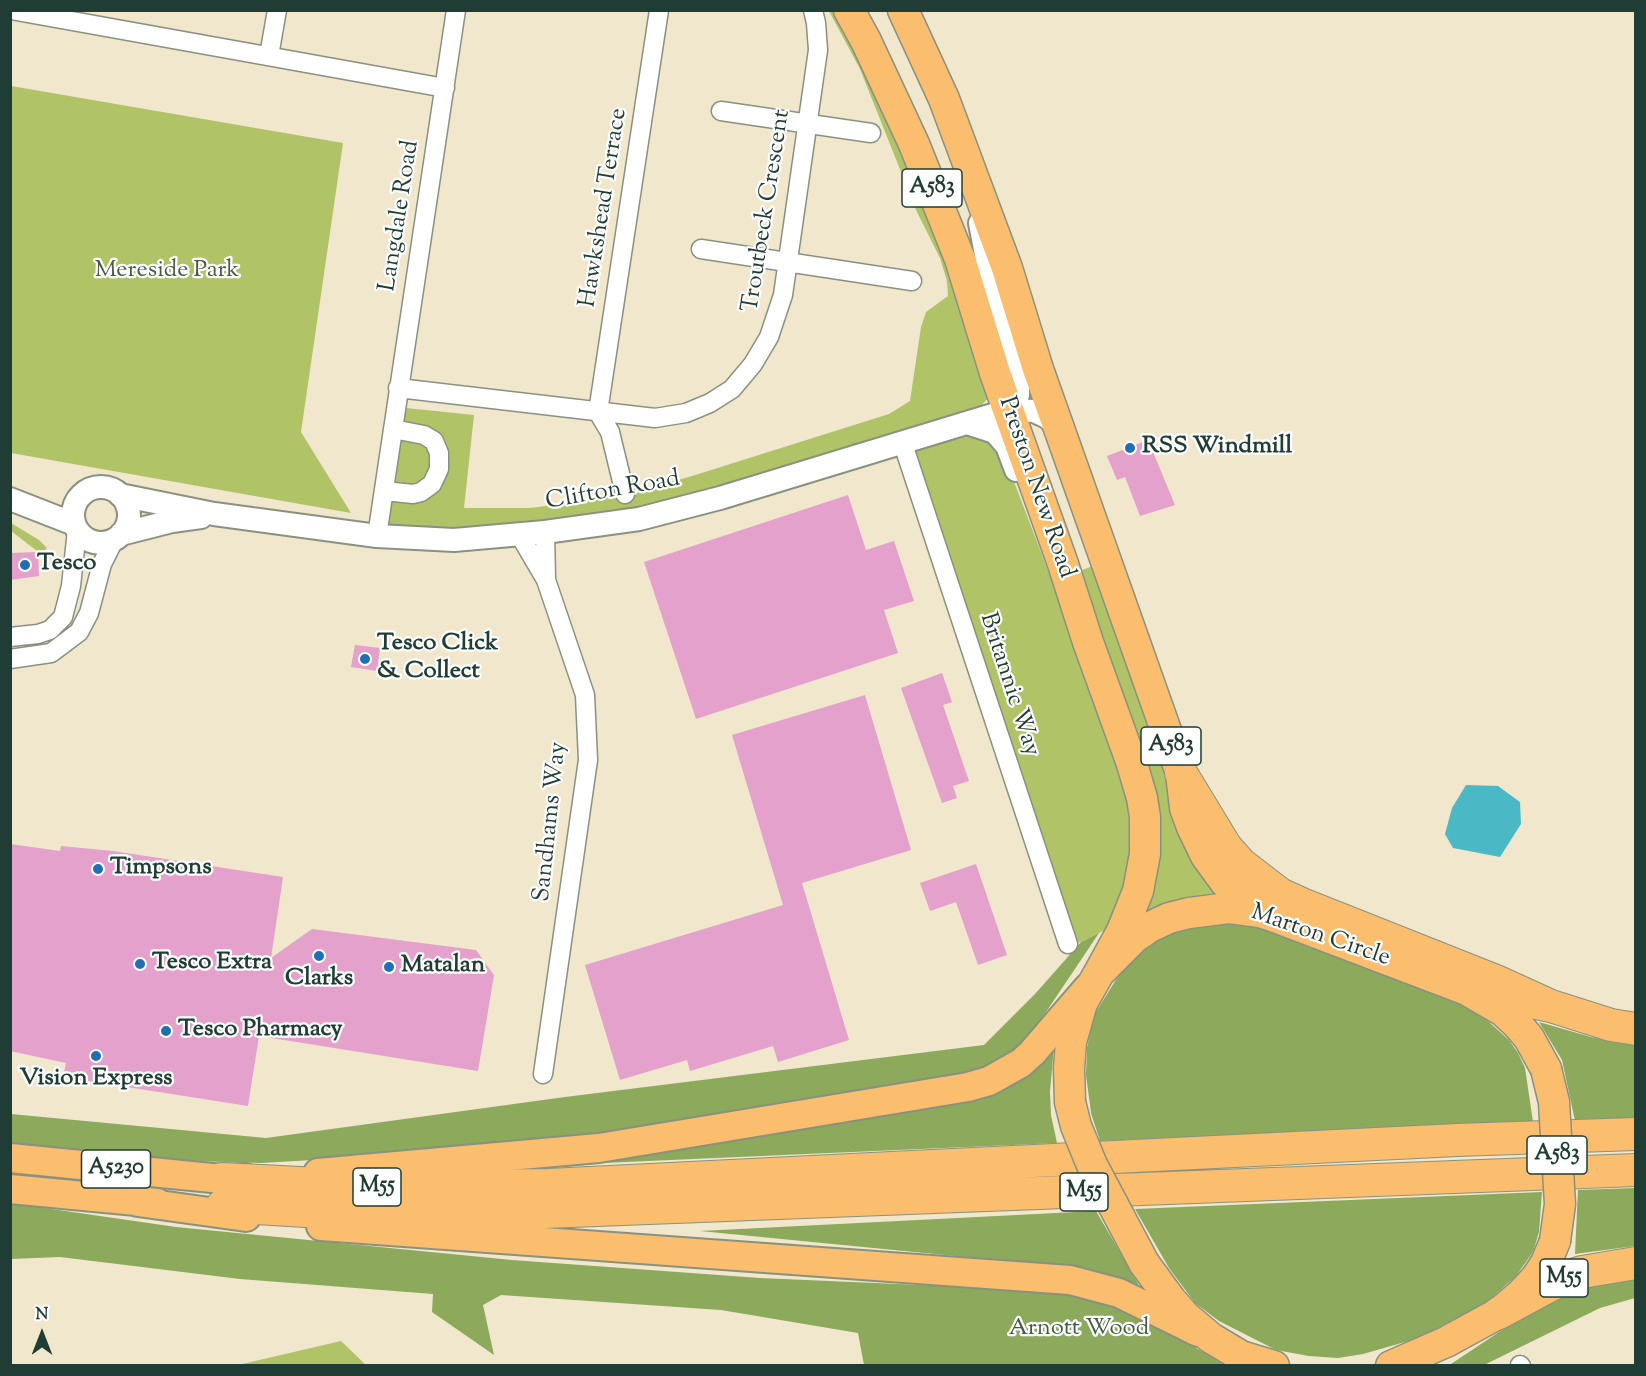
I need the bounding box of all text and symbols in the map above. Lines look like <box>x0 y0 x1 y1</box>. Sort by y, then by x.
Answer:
street label: Hawkshead Terrace <box>575 106 635 310</box>
street label: Troutbeck Crescent <box>738 108 798 314</box>
street label: Langdale Road <box>375 138 427 294</box>
road number: A583 <box>902 169 962 207</box>
park label: Mereside Park <box>95 258 239 286</box>
street label: Preston New Road <box>990 393 1080 583</box>
place label: RSS Windmill <box>1142 434 1292 462</box>
marker: RSS Windmill <box>1123 441 1137 455</box>
street label: Clifton Road <box>544 466 682 518</box>
place label: Tesco <box>37 551 96 579</box>
marker: Tesco <box>18 558 32 572</box>
street label: Britannic Way <box>971 610 1045 760</box>
place label: Tesco Click & Collect <box>377 631 498 687</box>
marker: Tesco Click & Collect <box>358 652 372 666</box>
road number: A583 <box>1141 727 1201 765</box>
street label: Sandhams Way <box>529 741 575 903</box>
place label: Timpsons <box>110 855 212 883</box>
marker: Timpsons <box>91 862 105 876</box>
street label: Marton Circle <box>1247 900 1393 974</box>
marker: Clarks <box>312 949 326 963</box>
place label: Tesco Extra <box>152 950 272 978</box>
place label: Matalan <box>401 953 485 981</box>
marker: Tesco Extra <box>133 957 147 971</box>
marker: Matalan <box>382 960 396 974</box>
place label: Clarks <box>285 966 353 994</box>
place label: Tesco Pharmacy <box>178 1017 342 1045</box>
marker: Tesco Pharmacy <box>159 1024 173 1038</box>
marker: Vision Express <box>89 1049 103 1063</box>
place label: Vision Express <box>19 1066 173 1094</box>
road number: A583 <box>1527 1136 1587 1174</box>
road number: A5230 <box>82 1150 150 1188</box>
road number: M55 <box>353 1168 401 1206</box>
road number: M55 <box>1060 1173 1108 1211</box>
road number: M55 <box>1540 1259 1588 1297</box>
north arrow <box>12 1304 72 1364</box>
text: N <box>36 1304 48 1327</box>
park label: Arnott Wood <box>1009 1316 1149 1344</box>

